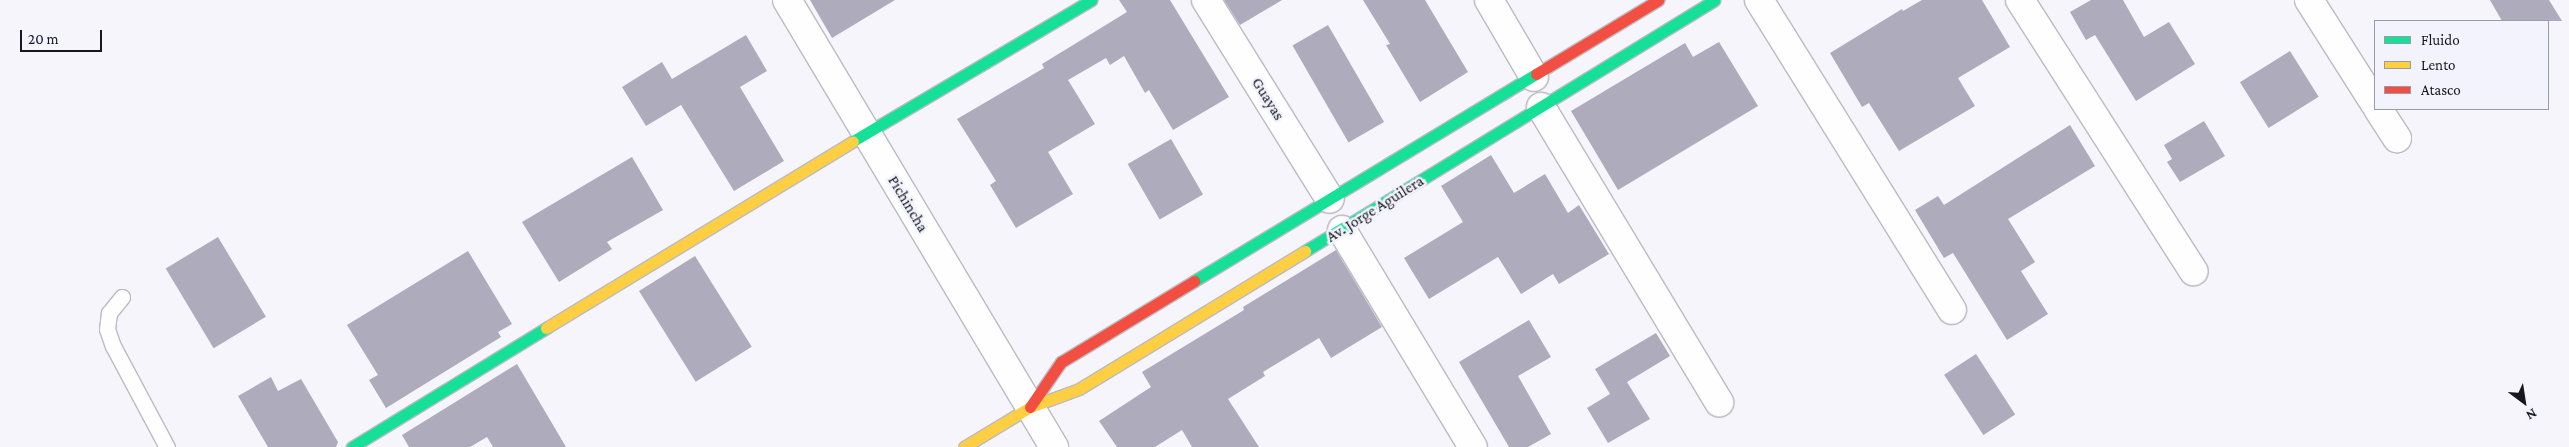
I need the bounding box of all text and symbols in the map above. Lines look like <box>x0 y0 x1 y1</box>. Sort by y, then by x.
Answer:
scale bar <box>22 20 105 52</box>
legend <box>2374 20 2549 110</box>
text: 20 m <box>28 31 59 47</box>
text: Fluido <box>2421 32 2460 48</box>
text: Lento <box>2421 57 2455 73</box>
street label: Guayas <box>1247 74 1289 124</box>
text: Atasco <box>2421 82 2461 98</box>
street label: Av. Jorge Aguilera <box>1323 171 1427 247</box>
street label: Pichincha <box>884 172 932 236</box>
north arrow <box>2499 377 2549 427</box>
text: N <box>2524 406 2540 424</box>

